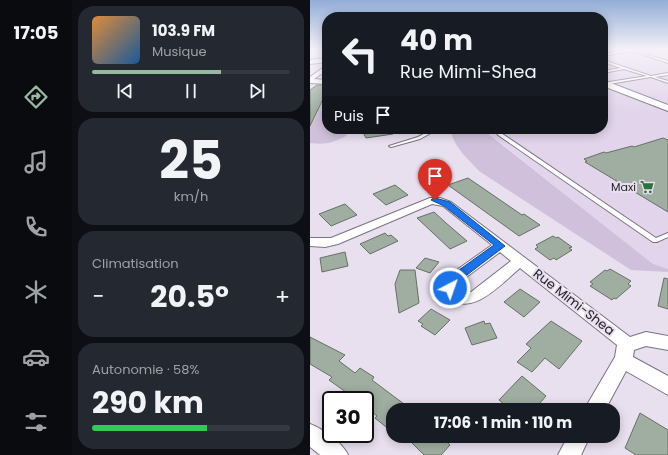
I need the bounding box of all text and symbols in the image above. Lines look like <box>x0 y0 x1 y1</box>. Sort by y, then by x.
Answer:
text: 17:05 <box>14 20 58 45</box>
text: 103.9 FM <box>152 20 215 41</box>
text: 40 m <box>400 21 473 60</box>
icon: left <box>334 28 386 80</box>
text: Musique <box>152 42 207 61</box>
text: Rue Mimi-Shea <box>400 59 537 84</box>
icon: previous <box>114 80 136 102</box>
icon: pause <box>180 80 202 102</box>
icon: next <box>246 80 268 102</box>
icon: directions <box>22 83 50 111</box>
icon: arrive <box>372 104 394 126</box>
text: Puis <box>334 105 364 126</box>
text: 25 <box>159 124 223 197</box>
icon: music <box>22 148 50 176</box>
pin <box>418 159 452 200</box>
icon: arrive <box>424 165 446 187</box>
place label: Maxi <box>611 179 636 195</box>
supermarket icon: Maxi <box>639 179 655 195</box>
text: km/h <box>174 187 208 206</box>
icon: phone <box>22 213 50 241</box>
text: Climatisation <box>92 254 179 273</box>
street label: Rue Mimi-Shea <box>529 264 619 340</box>
position arrow <box>429 267 471 309</box>
text: 20.5° <box>150 275 229 318</box>
icon: climate <box>22 278 50 306</box>
text: − <box>92 281 104 312</box>
text: + <box>275 281 290 312</box>
icon: car <box>22 343 50 371</box>
text: Autonomie · 58% <box>92 360 199 379</box>
text: 290 km <box>92 381 204 424</box>
speed limit sign: 30 <box>322 391 374 443</box>
icon: filters <box>22 408 50 436</box>
text: 17:06 · 1 min · 110 m <box>434 412 572 433</box>

